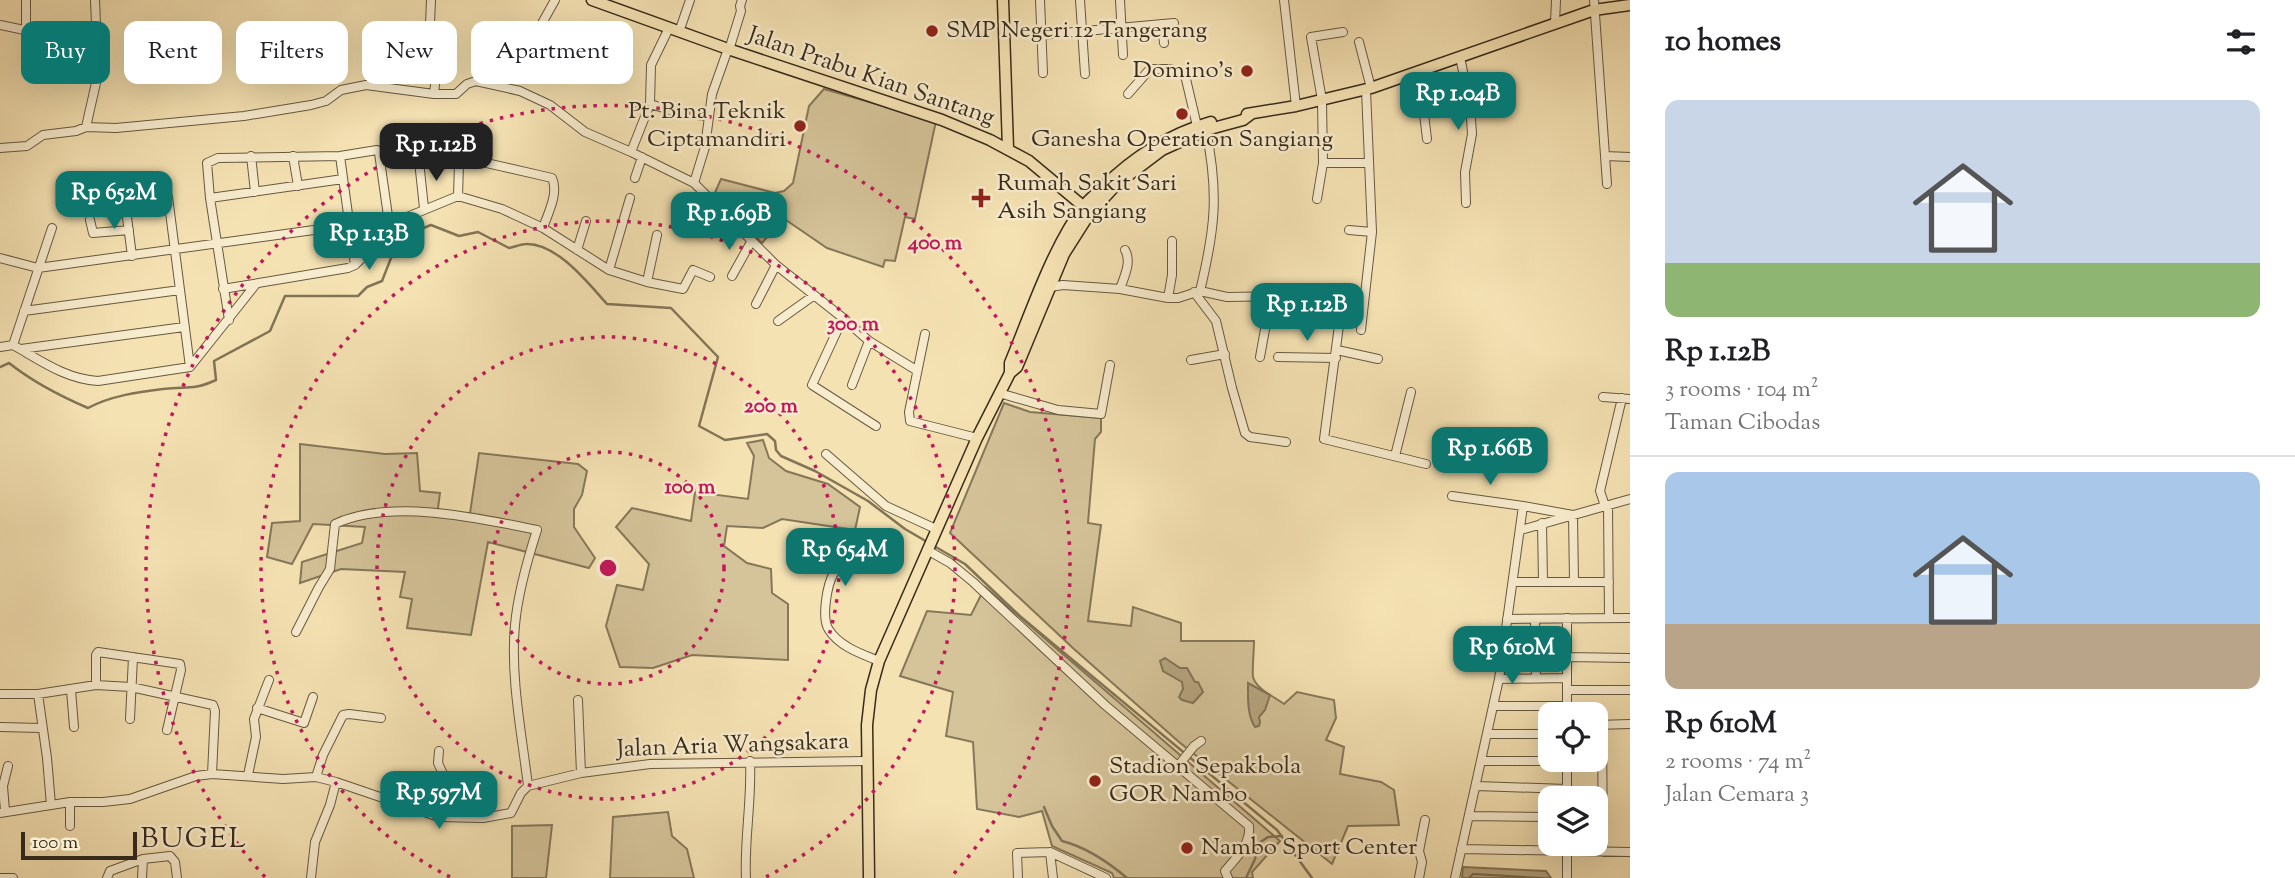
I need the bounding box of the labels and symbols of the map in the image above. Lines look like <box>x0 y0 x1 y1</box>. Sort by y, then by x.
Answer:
place label: SMP Negeri 12 Tangerang <box>946 14 1207 48</box>
street label: Jalan Prabu Kian Santang <box>741 18 999 135</box>
marker: SMP Negeri 12 Tangerang <box>924 23 940 39</box>
place label: Domino's <box>1133 54 1233 88</box>
marker: Domino's <box>1239 63 1255 79</box>
pin: Rp 1.04B <box>1386 72 1530 132</box>
place label: Pt. Bina Teknik Ciptamandiri <box>628 95 786 157</box>
marker: Ganesha Operation Sangiang <box>1174 106 1190 122</box>
marker: Pt. Bina Teknik Ciptamandiri <box>792 118 808 134</box>
place label: Ganesha Operation Sangiang <box>1031 123 1333 157</box>
pin: Rp 1.12B <box>364 124 508 183</box>
place label: Rumah Sakit Sari Asih Sangiang <box>997 167 1177 229</box>
pin: Rp 652M <box>49 172 179 231</box>
marker: Rumah Sakit Sari Asih Sangiang <box>971 188 991 208</box>
pin: Rp 1.69B <box>657 192 801 252</box>
pin: Rp 1.13B <box>297 212 441 272</box>
text: 400 m <box>907 229 963 259</box>
pin: Rp 1.12B <box>1235 284 1379 343</box>
text: 300 m <box>827 310 880 340</box>
text: 200 m <box>744 392 799 422</box>
pin: Rp 1.66B <box>1418 428 1562 487</box>
text: 100 m <box>665 473 716 503</box>
pin: Rp 654M <box>780 528 910 588</box>
centre of rings <box>596 556 620 580</box>
pin: Rp 610M <box>1447 626 1577 686</box>
street label: Jalan Aria Wangsakara <box>614 725 850 767</box>
place label: Stadion Sepakbola GOR Nambo <box>1109 750 1301 812</box>
pin: Rp 597M <box>374 772 504 831</box>
marker: Stadion Sepakbola GOR Nambo <box>1087 773 1103 789</box>
district label: BUGEL <box>140 820 248 860</box>
scale bar <box>21 829 136 861</box>
place label: Nambo Sport Center <box>1201 831 1417 865</box>
marker: Nambo Sport Center <box>1179 840 1195 856</box>

